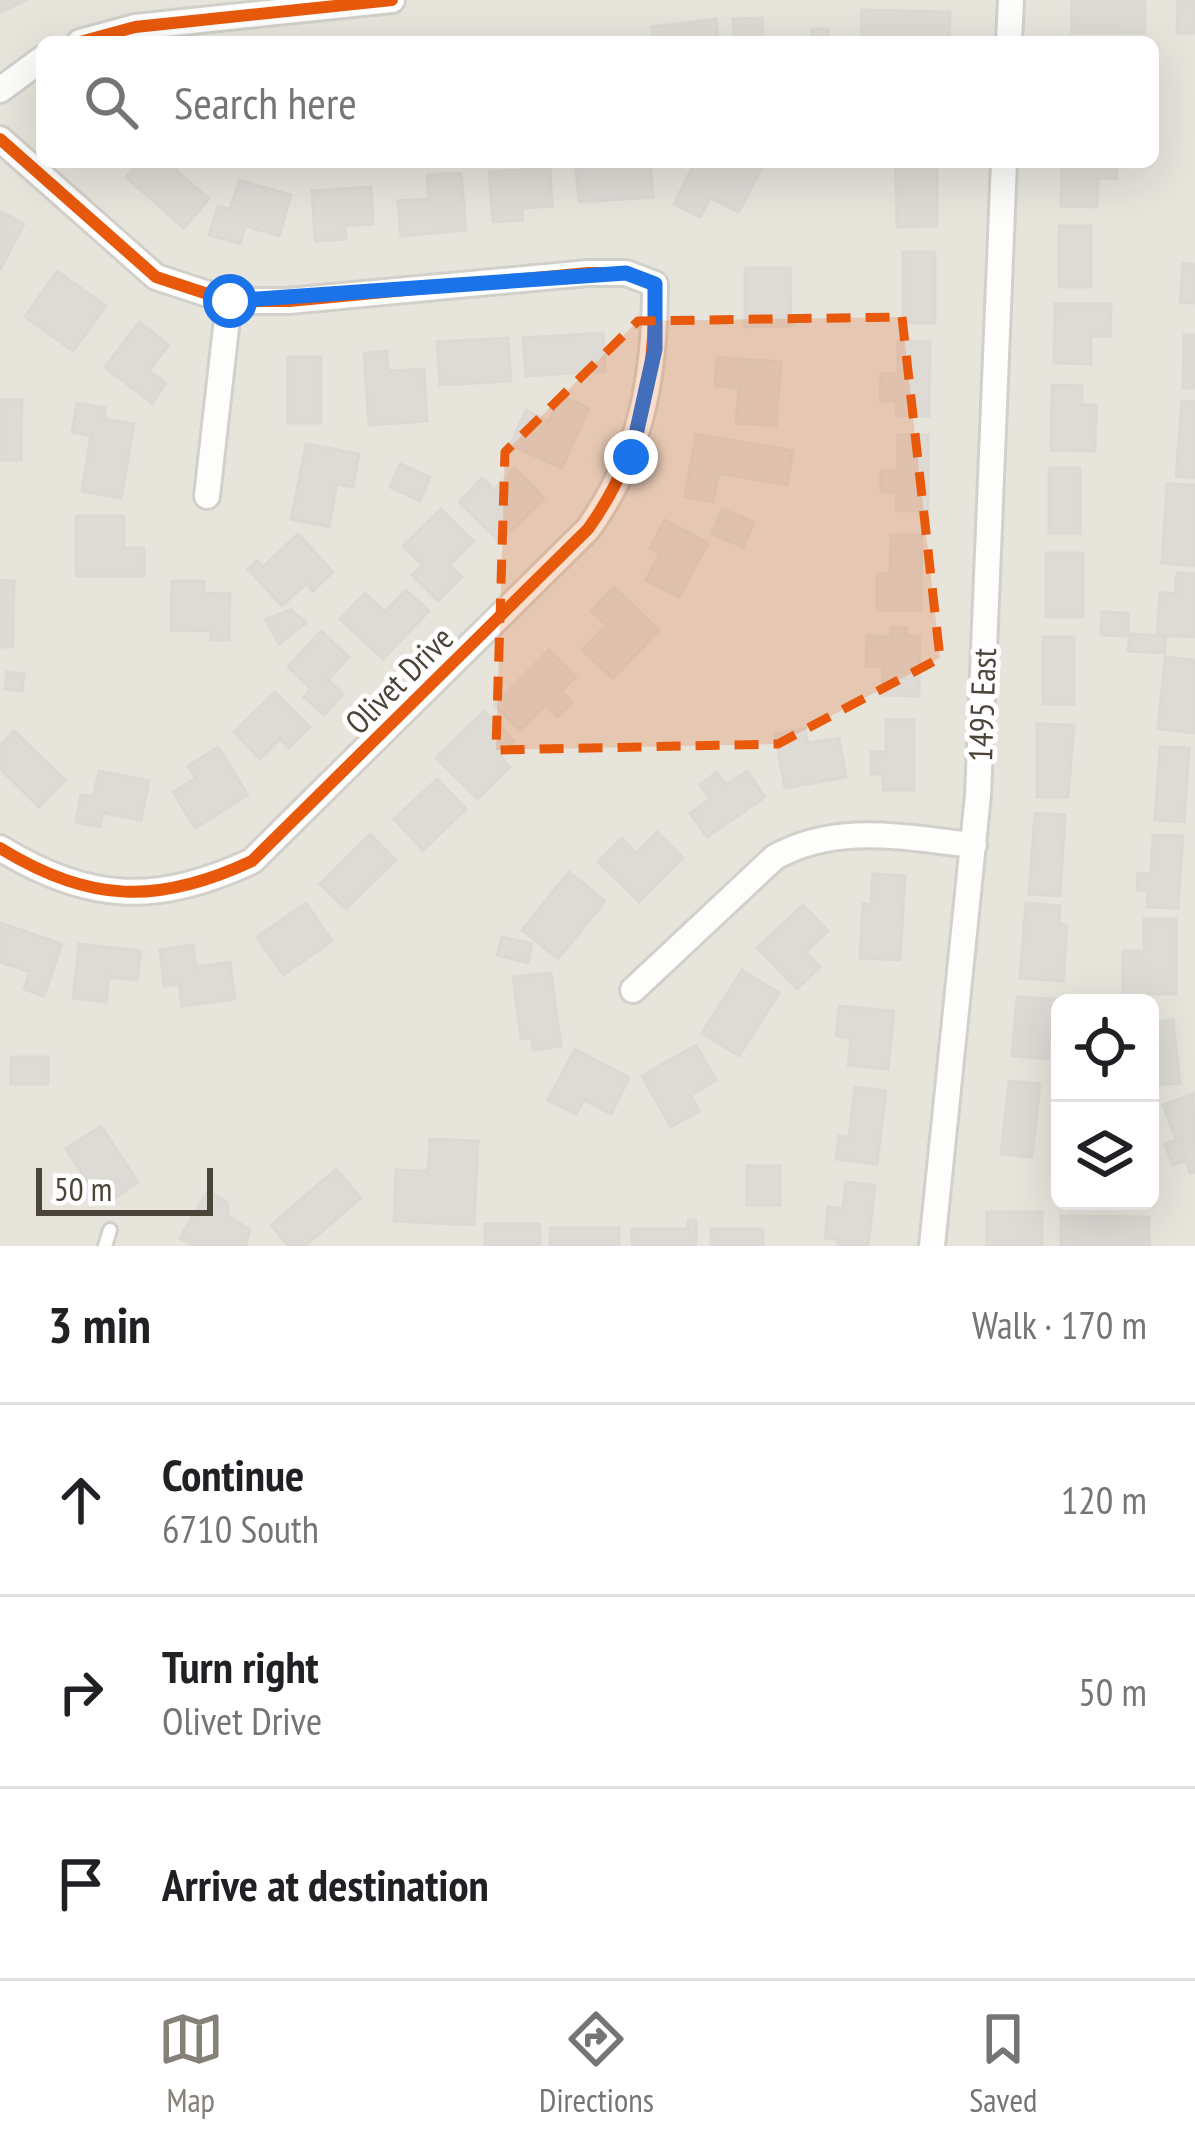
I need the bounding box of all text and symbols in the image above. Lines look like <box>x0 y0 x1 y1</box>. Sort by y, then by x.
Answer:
search box <box>36 36 1159 168</box>
icon: search <box>78 69 144 135</box>
text: Search here <box>174 73 357 131</box>
route start <box>203 274 257 328</box>
route end <box>604 430 658 484</box>
street label: Olivet Drive <box>336 617 462 743</box>
street label: 1495 East <box>958 647 1005 763</box>
map controls <box>1051 994 1159 1210</box>
button: locate <box>1051 994 1159 1102</box>
button: layers <box>1051 1102 1159 1210</box>
scale bar <box>36 1162 213 1215</box>
text: 50 m <box>54 1167 112 1210</box>
text: 3 min <box>48 1291 151 1357</box>
text: Walk · 170 m <box>972 1299 1147 1350</box>
text: Continue <box>162 1445 304 1503</box>
icon: ahead <box>48 1467 114 1533</box>
text: 120 m <box>1061 1474 1147 1525</box>
text: 6710 South <box>162 1503 319 1554</box>
text: Turn right <box>162 1637 319 1695</box>
icon: right <box>48 1659 114 1725</box>
text: 50 m <box>1078 1666 1147 1717</box>
text: Olivet Drive <box>162 1695 322 1746</box>
icon: arrive <box>48 1851 114 1917</box>
text: Arrive at destination <box>162 1855 489 1913</box>
tab: Map <box>158 2006 224 2121</box>
tab: Directions <box>539 2006 654 2121</box>
tab: Saved <box>969 2006 1037 2121</box>

